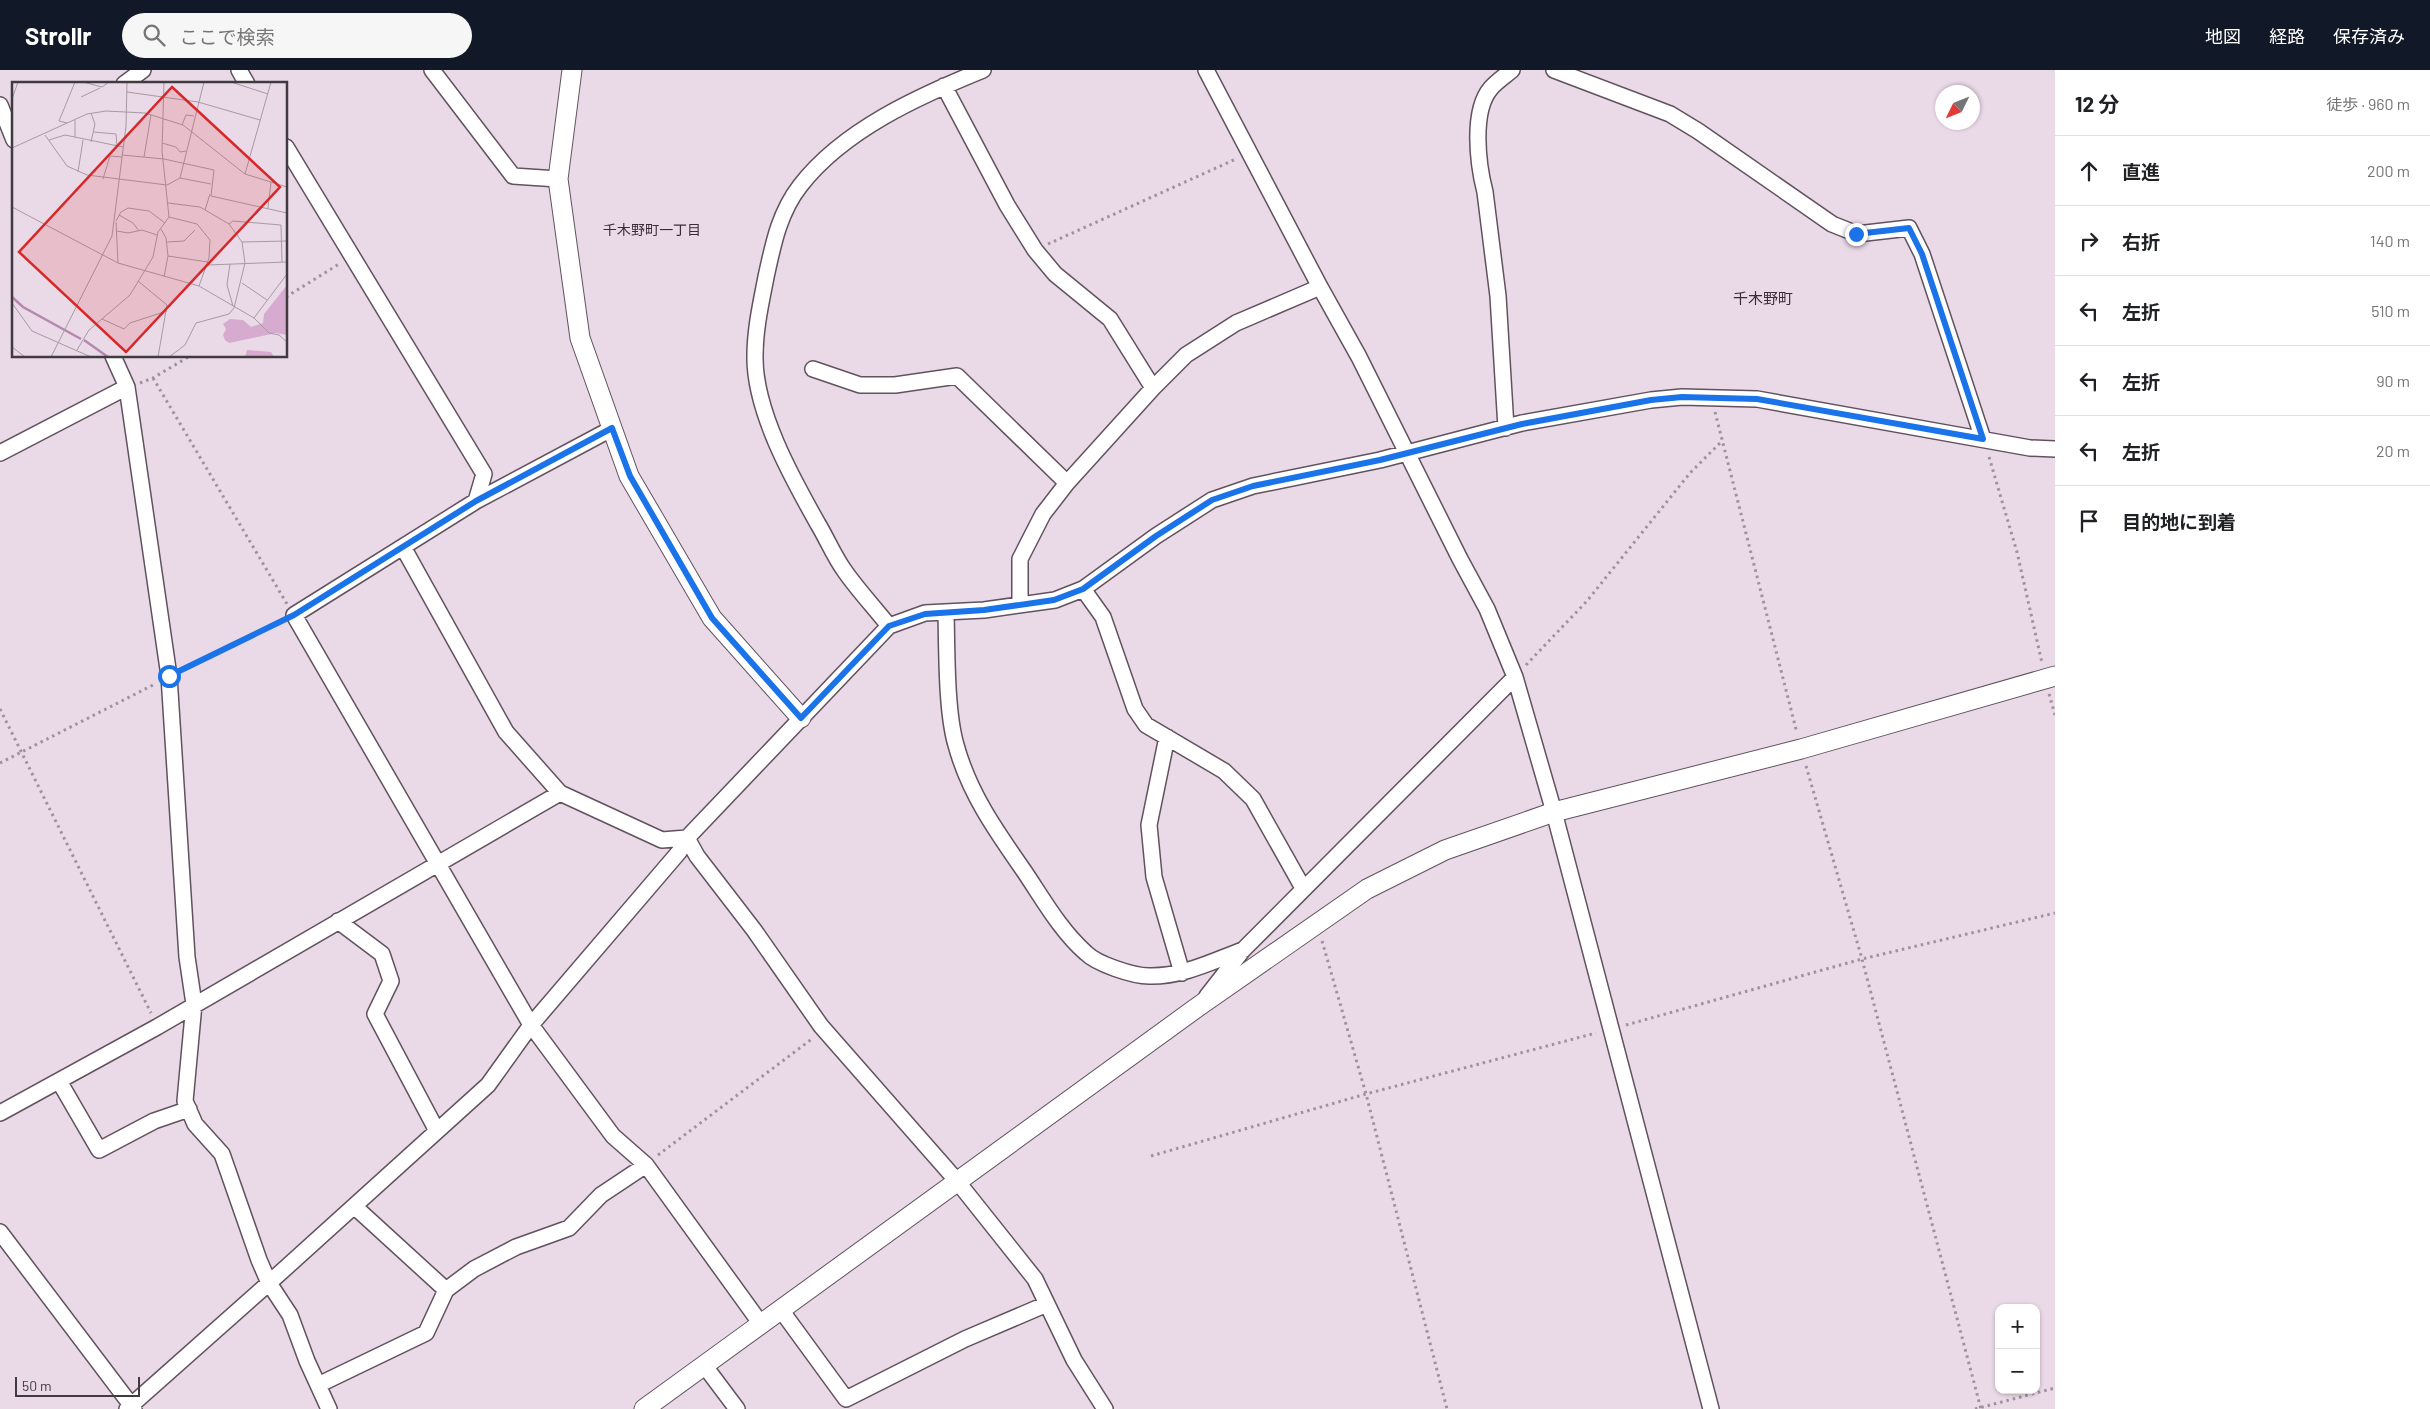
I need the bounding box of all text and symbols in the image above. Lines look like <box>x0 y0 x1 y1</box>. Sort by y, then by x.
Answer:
search box <box>122 13 472 58</box>
text: Strollr <box>25 21 92 50</box>
icon: search <box>140 21 168 49</box>
text: ここで検索 <box>180 25 275 48</box>
text: 地図 <box>2205 25 2241 47</box>
text: 経路 <box>2269 25 2305 47</box>
text: 保存済み <box>2333 25 2405 47</box>
inset map <box>12 82 288 358</box>
north arrow <box>1935 85 1980 130</box>
text: 12 分 <box>2075 91 2119 116</box>
text: 徒歩 · 960 m <box>2326 94 2410 113</box>
icon: ahead <box>2075 157 2103 185</box>
text: 直進 <box>2122 160 2160 183</box>
text: 200 m <box>2367 161 2410 180</box>
district label: 千木野町一丁目 <box>603 221 701 238</box>
route end <box>1845 223 1868 246</box>
icon: right <box>2075 227 2103 255</box>
text: 右折 <box>2122 230 2160 253</box>
text: 140 m <box>2370 231 2410 250</box>
district label: 千木野町 <box>1733 289 1793 307</box>
icon: left <box>2075 297 2103 325</box>
text: 左折 <box>2122 300 2160 323</box>
text: 510 m <box>2371 301 2410 320</box>
icon: left <box>2075 367 2103 395</box>
text: 左折 <box>2122 370 2160 393</box>
text: 90 m <box>2376 371 2410 390</box>
icon: left <box>2075 437 2103 465</box>
text: 左折 <box>2122 440 2160 463</box>
text: 20 m <box>2376 441 2410 460</box>
icon: arrive <box>2075 507 2103 535</box>
text: 目的地に到着 <box>2122 510 2236 533</box>
route start <box>158 665 181 688</box>
map controls <box>1995 1304 2040 1394</box>
button: + <box>1995 1304 2040 1349</box>
button: − <box>1995 1349 2040 1394</box>
scale bar <box>15 1374 140 1397</box>
text: 50 m <box>22 1377 51 1394</box>

